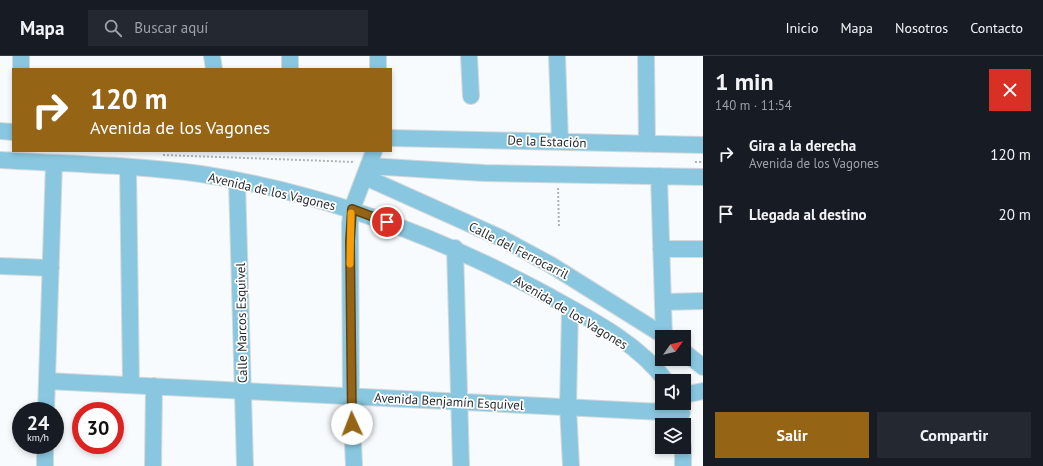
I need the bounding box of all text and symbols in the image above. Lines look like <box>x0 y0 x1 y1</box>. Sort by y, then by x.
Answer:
search box <box>88 10 368 46</box>
text: Mapa <box>20 16 64 40</box>
icon: search <box>102 17 124 39</box>
text: Buscar aquí <box>134 18 208 37</box>
text: Inicio <box>785 19 818 37</box>
text: Mapa <box>840 19 873 37</box>
text: Nosotros <box>895 19 948 37</box>
text: Contacto <box>970 19 1023 37</box>
text: 1 min <box>715 66 774 97</box>
button: close <box>989 69 1031 111</box>
text: 120 m <box>90 80 167 117</box>
icon: right <box>24 84 76 136</box>
text: 140 m · 11:54 <box>715 97 792 114</box>
text: Avenida de los Vagones <box>90 116 270 139</box>
street label: De la Estación <box>507 132 587 151</box>
text: Gira a la derecha <box>749 136 856 155</box>
icon: right <box>715 143 737 165</box>
text: 120 m <box>990 145 1031 164</box>
text: Avenida de los Vagones <box>749 155 879 172</box>
street label: Avenida de los Vagones <box>207 169 337 214</box>
icon: arrive <box>715 203 737 225</box>
pin <box>370 205 404 239</box>
text: Llegada al destino <box>749 205 867 224</box>
text: 20 m <box>998 205 1031 224</box>
icon: arrive <box>376 211 398 233</box>
street label: Calle del Ferrocarril <box>466 218 572 283</box>
street label: Calle Marcos Esquivel <box>232 262 251 383</box>
street label: Avenida de los Vagones <box>511 272 631 353</box>
north arrow <box>655 330 691 366</box>
map controls <box>655 330 691 454</box>
button: sound <box>655 374 691 410</box>
street label: Avenida Benjamín Esquivel <box>374 389 524 414</box>
speed limit sign: 30 <box>72 402 124 454</box>
position arrow <box>331 403 373 445</box>
text: 24 <box>27 410 49 436</box>
button: Salir <box>715 412 869 458</box>
button: Compartir <box>877 412 1031 458</box>
button: layers <box>655 418 691 454</box>
text: km/h <box>27 431 49 444</box>

